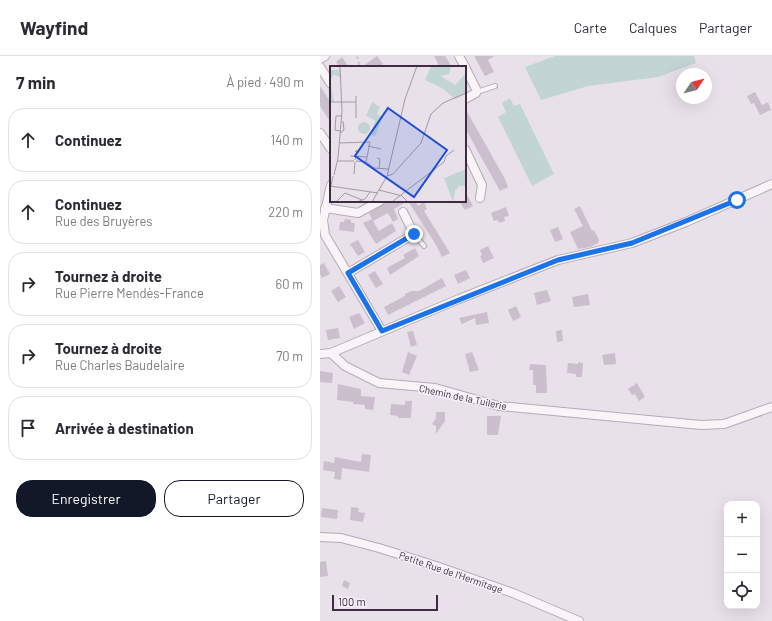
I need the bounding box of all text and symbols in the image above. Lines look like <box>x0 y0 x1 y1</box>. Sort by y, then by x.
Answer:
text: Wayfind <box>20 16 88 39</box>
text: Carte <box>574 19 607 36</box>
text: Calques <box>629 19 677 36</box>
text: Partager <box>699 19 752 36</box>
inset map <box>330 66 466 202</box>
north arrow <box>676 68 712 104</box>
text: 7 min <box>16 72 56 92</box>
text: À pied · 490 m <box>226 74 304 90</box>
icon: ahead <box>17 129 39 151</box>
text: Continuez <box>55 131 122 149</box>
text: 140 m <box>271 132 303 148</box>
route start <box>728 191 746 209</box>
text: Continuez <box>55 195 122 213</box>
icon: ahead <box>17 201 39 223</box>
text: 220 m <box>268 204 303 220</box>
text: Rue des Bruyères <box>55 213 153 229</box>
route end <box>405 225 423 243</box>
text: Tournez à droite <box>55 267 162 285</box>
icon: right <box>17 273 39 295</box>
text: 60 m <box>276 276 303 292</box>
text: Rue Pierre Mendès-France <box>55 285 204 301</box>
text: Tournez à droite <box>55 339 162 357</box>
icon: right <box>17 345 39 367</box>
text: 70 m <box>276 348 303 364</box>
text: Rue Charles Baudelaire <box>55 357 185 373</box>
street label: Chemin de la Tuilerie <box>418 382 508 412</box>
icon: arrive <box>17 417 39 439</box>
text: Arrivée à destination <box>55 419 194 437</box>
button: Enregistrer <box>16 480 156 517</box>
button: Partager <box>164 480 304 517</box>
map controls <box>724 501 760 609</box>
button: + <box>724 501 760 537</box>
button: − <box>724 537 760 573</box>
street label: Petite Rue de l'Hermitage <box>398 549 504 595</box>
button: locate <box>724 573 760 609</box>
scale bar <box>332 593 438 612</box>
text: 100 m <box>338 595 366 608</box>

